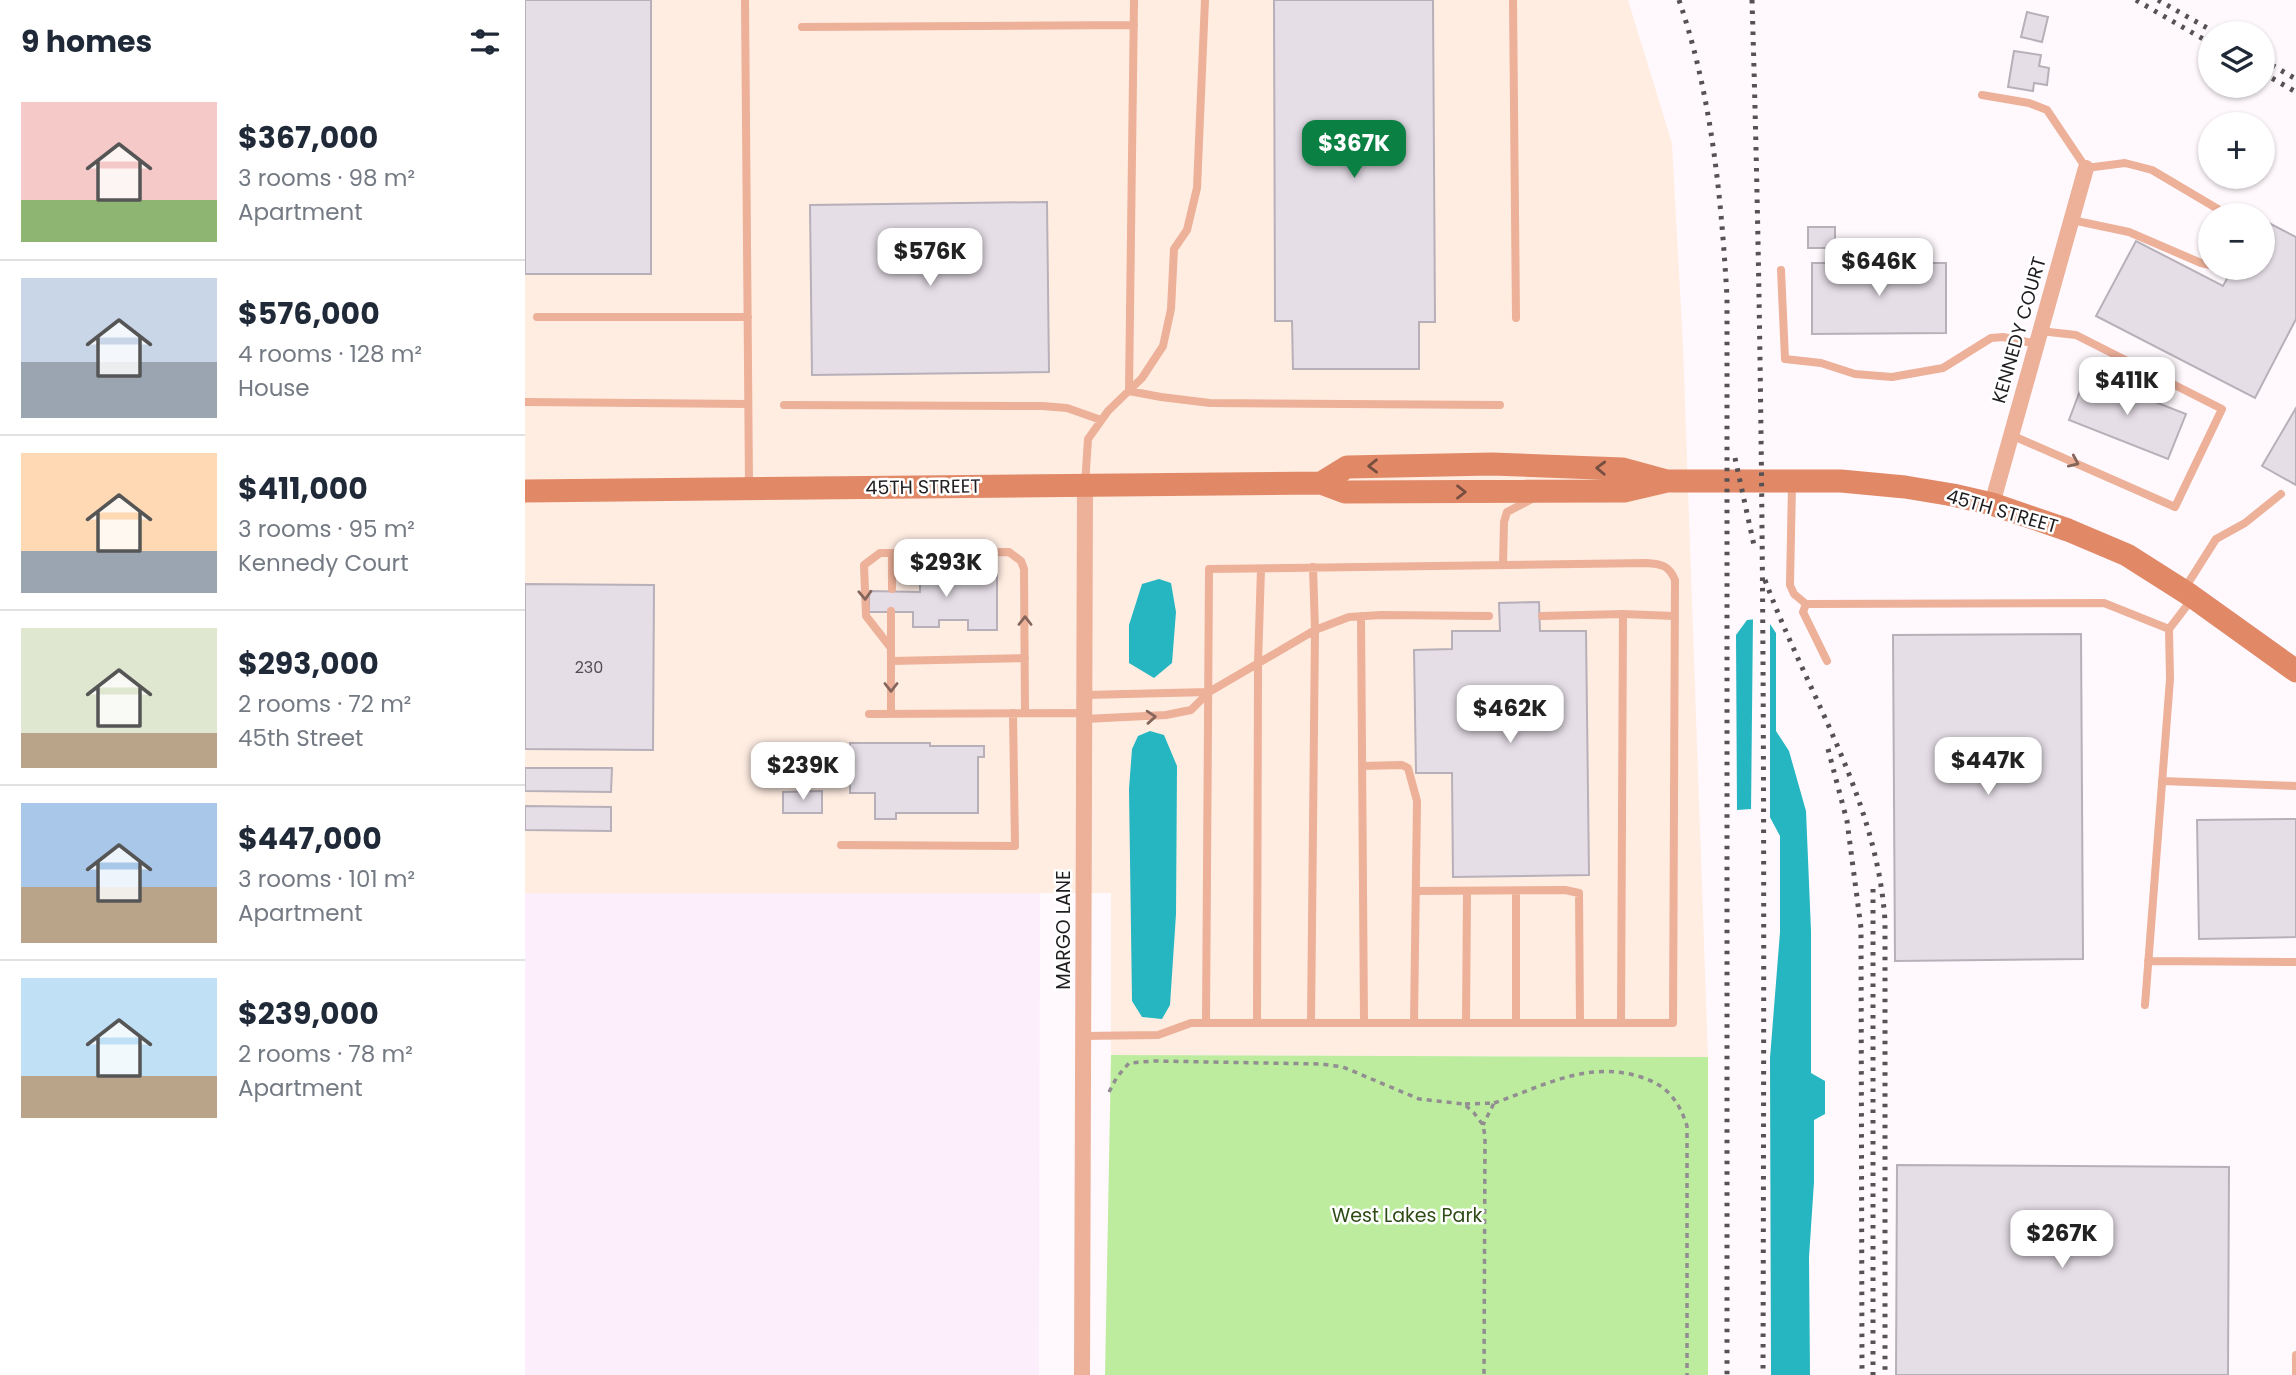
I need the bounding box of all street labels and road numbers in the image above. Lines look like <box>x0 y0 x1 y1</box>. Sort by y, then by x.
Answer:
street label: KENNEDY COURT <box>1985 253 2053 407</box>
street label: 45TH STREET <box>865 472 981 502</box>
street label: 45TH STREET <box>1943 482 2061 540</box>
street label: MARGO LANE <box>1050 870 1077 990</box>

